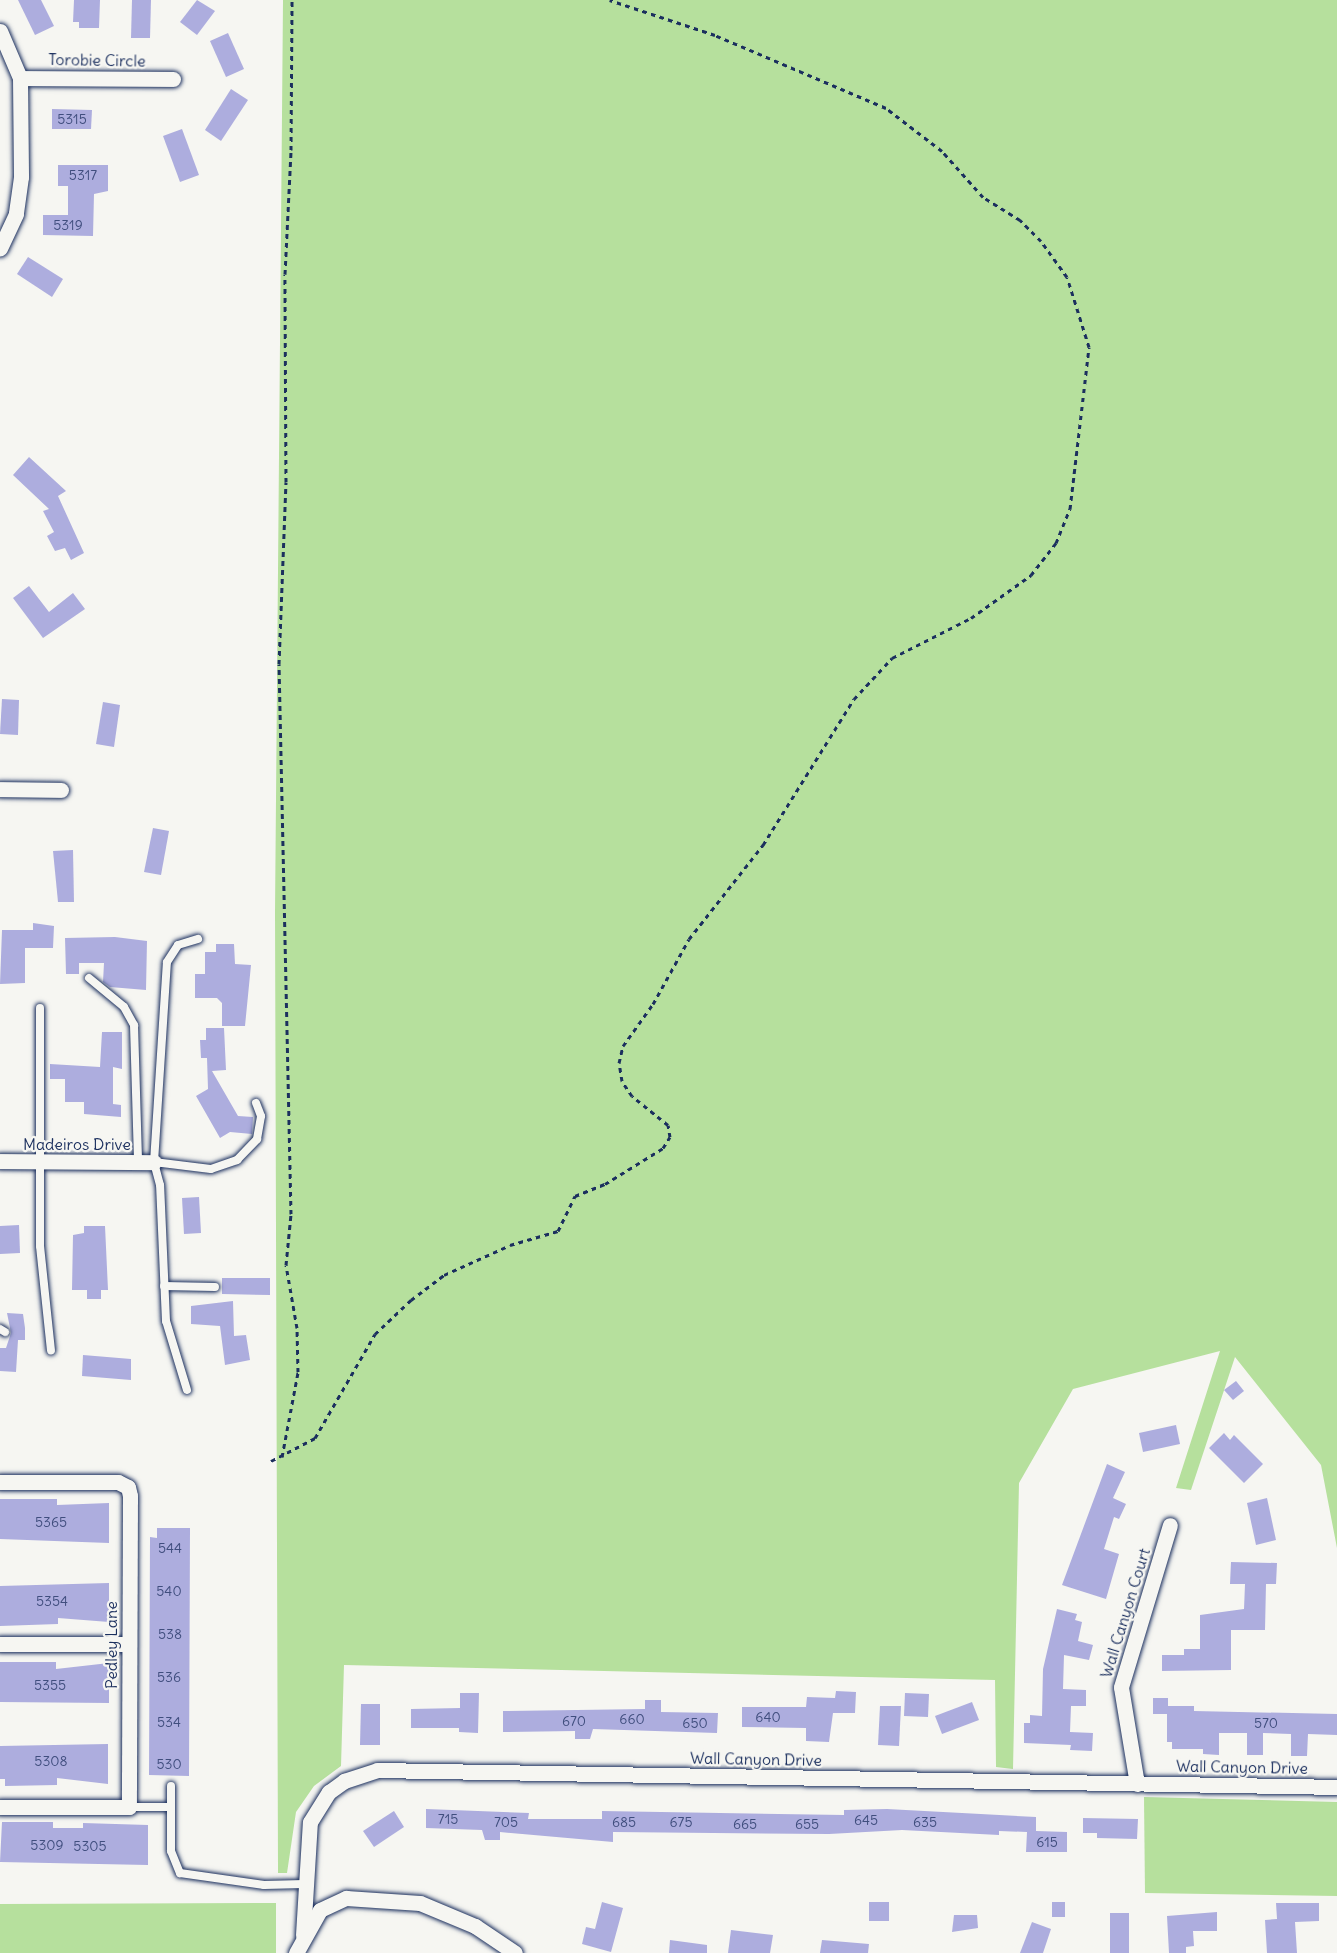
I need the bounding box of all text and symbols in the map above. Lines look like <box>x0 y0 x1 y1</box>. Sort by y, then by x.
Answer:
street label: Torobie Circle <box>48 50 146 70</box>
house number: 5315 <box>57 111 87 127</box>
house number: 5317 <box>69 167 97 183</box>
house number: 5319 <box>53 217 83 233</box>
street label: Madeiros Drive <box>23 1134 131 1154</box>
house number: 5365 <box>35 1514 67 1530</box>
house number: 544 <box>158 1540 182 1556</box>
street label: Wall Canyon Court <box>1096 1546 1154 1680</box>
house number: 540 <box>156 1583 182 1599</box>
house number: 5354 <box>36 1593 68 1609</box>
street label: Pedley Lane <box>101 1601 121 1689</box>
house number: 538 <box>158 1626 182 1642</box>
house number: 536 <box>157 1669 181 1685</box>
house number: 5355 <box>34 1677 66 1693</box>
house number: 640 <box>755 1709 781 1725</box>
house number: 660 <box>619 1711 645 1727</box>
house number: 670 <box>562 1713 586 1729</box>
house number: 534 <box>157 1714 181 1730</box>
house number: 650 <box>682 1715 708 1731</box>
house number: 570 <box>1254 1715 1278 1731</box>
street label: Wall Canyon Drive <box>690 1748 822 1770</box>
house number: 5308 <box>34 1753 68 1769</box>
house number: 530 <box>156 1756 182 1772</box>
street label: Wall Canyon Drive <box>1176 1756 1308 1778</box>
house number: 715 <box>438 1811 458 1827</box>
house number: 645 <box>854 1812 878 1828</box>
house number: 705 <box>494 1814 518 1830</box>
house number: 685 <box>612 1814 636 1830</box>
house number: 675 <box>670 1814 692 1830</box>
house number: 635 <box>913 1814 937 1830</box>
house number: 665 <box>733 1816 757 1832</box>
house number: 655 <box>795 1816 819 1832</box>
house number: 615 <box>1036 1834 1058 1850</box>
house number: 5309 <box>30 1837 64 1853</box>
house number: 5305 <box>73 1838 107 1854</box>

